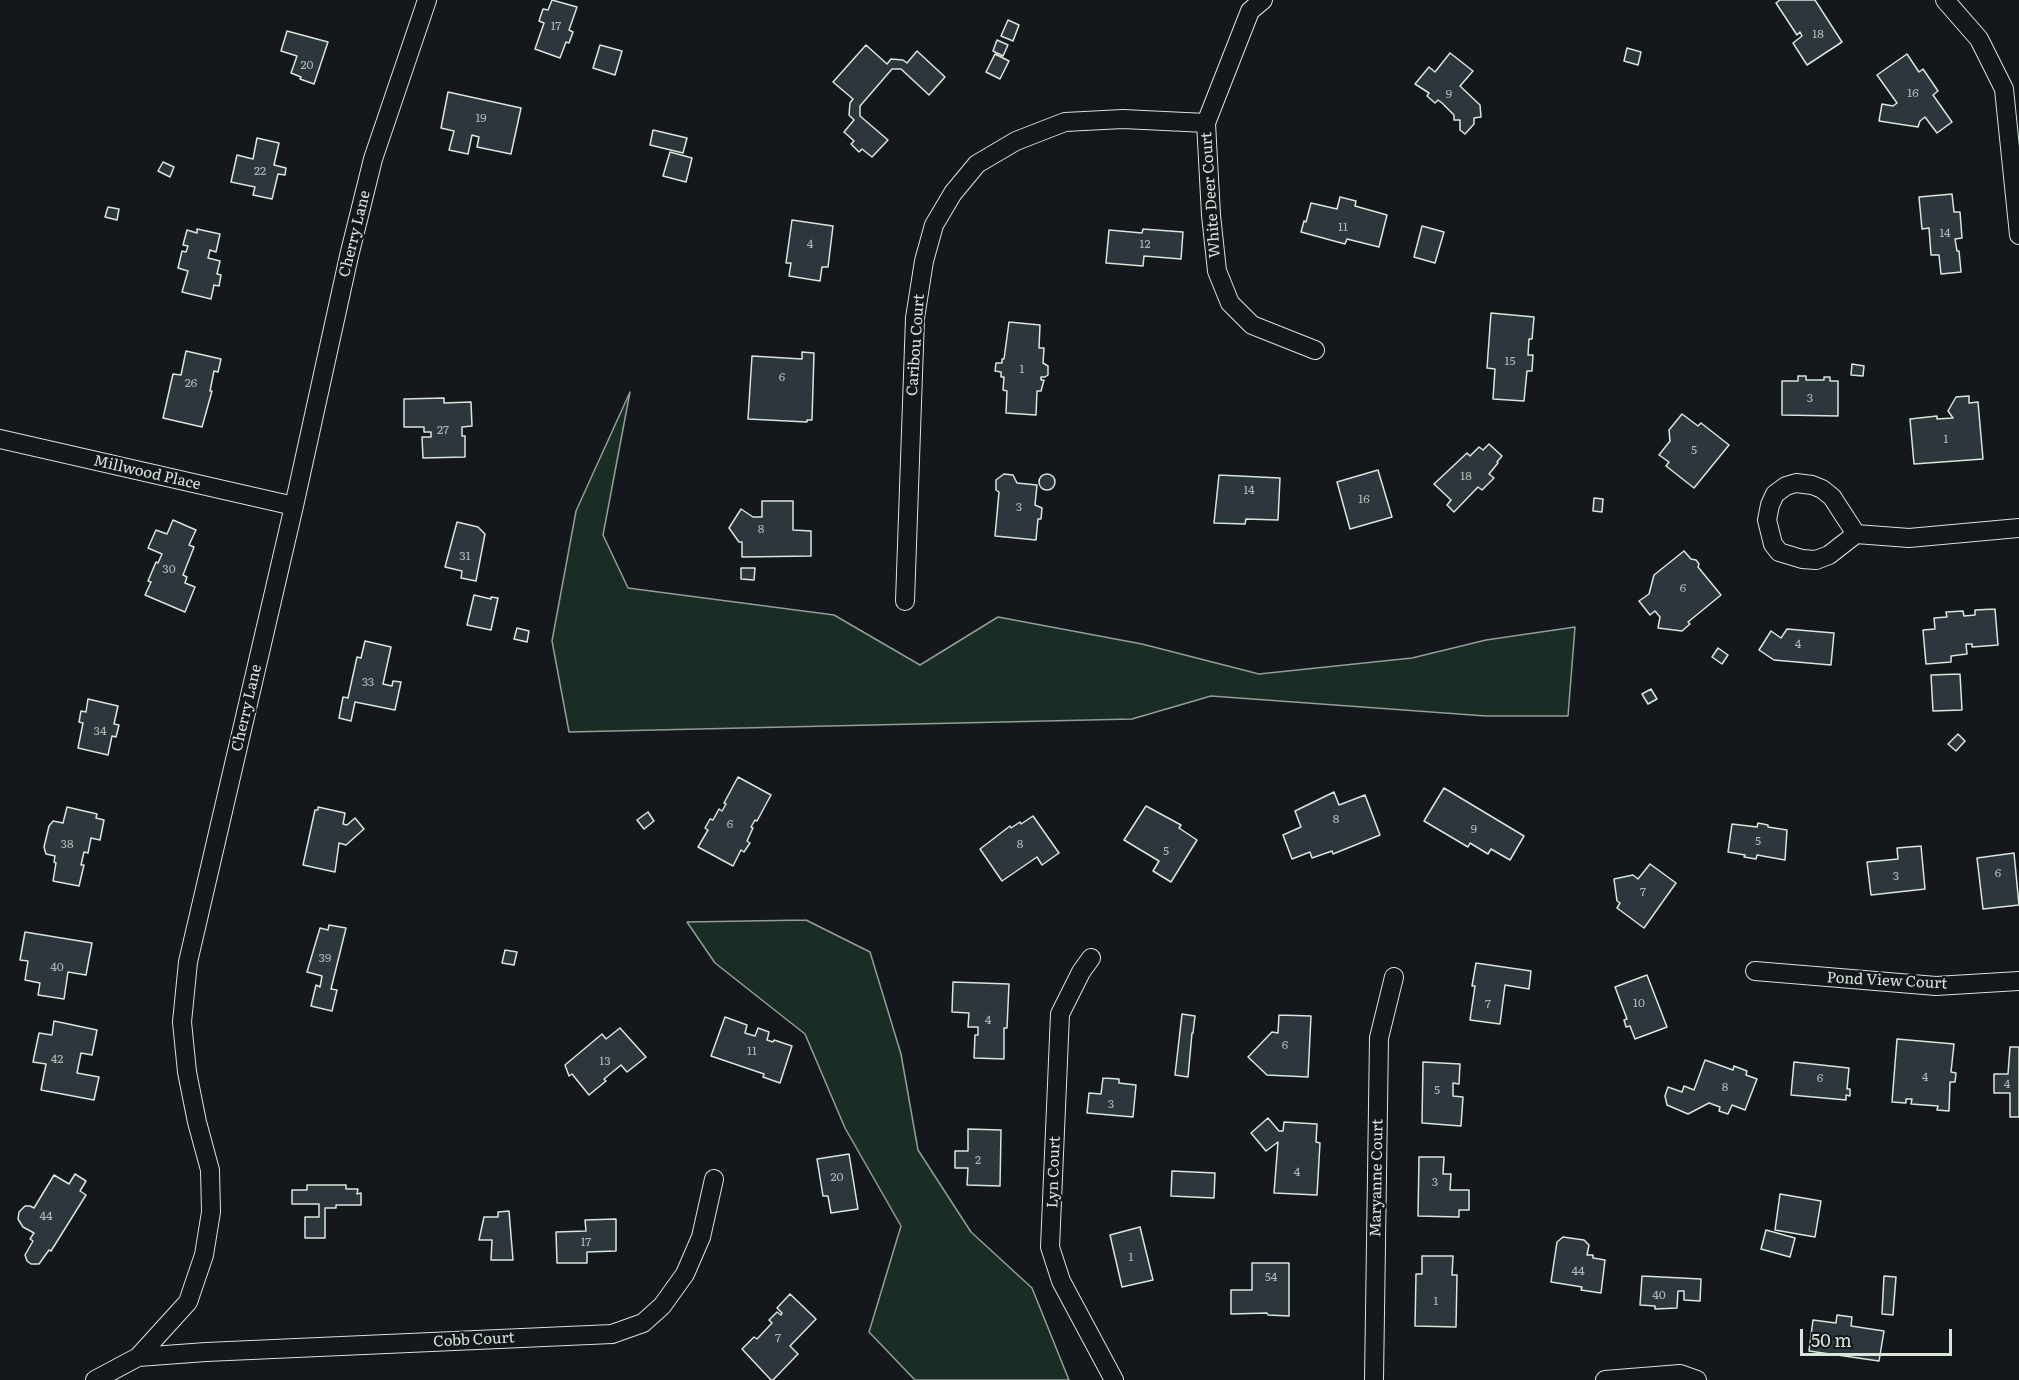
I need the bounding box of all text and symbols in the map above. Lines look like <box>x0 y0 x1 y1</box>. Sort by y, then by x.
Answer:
house number: 17 <box>551 19 561 33</box>
house number: 18 <box>1812 27 1824 41</box>
house number: 20 <box>300 58 314 72</box>
house number: 16 <box>1907 86 1919 100</box>
house number: 9 <box>1446 87 1452 101</box>
house number: 19 <box>475 111 487 125</box>
street label: White Deer Court <box>1198 131 1224 259</box>
house number: 22 <box>254 164 266 178</box>
street label: Cherry Lane <box>336 189 374 279</box>
house number: 11 <box>1338 220 1348 234</box>
house number: 14 <box>1939 226 1951 240</box>
house number: 4 <box>807 237 813 251</box>
house number: 12 <box>1140 237 1150 251</box>
street label: Caribou Court <box>903 293 929 397</box>
house number: 15 <box>1505 354 1515 368</box>
house number: 1 <box>1020 362 1024 376</box>
house number: 6 <box>779 370 785 384</box>
house number: 26 <box>185 376 197 390</box>
house number: 3 <box>1807 391 1813 405</box>
house number: 27 <box>437 423 449 437</box>
house number: 1 <box>1944 432 1948 446</box>
house number: 5 <box>1691 443 1697 457</box>
street label: Millwood Place <box>92 452 202 494</box>
house number: 18 <box>1460 469 1472 483</box>
house number: 14 <box>1243 483 1255 497</box>
house number: 16 <box>1358 492 1370 506</box>
house number: 3 <box>1016 500 1022 514</box>
house number: 8 <box>758 522 764 536</box>
house number: 31 <box>459 549 471 563</box>
house number: 30 <box>162 562 176 576</box>
house number: 6 <box>1680 581 1686 595</box>
house number: 4 <box>1795 637 1801 651</box>
street label: Cherry Lane <box>228 663 266 753</box>
house number: 33 <box>362 675 374 689</box>
house number: 34 <box>93 724 107 738</box>
house number: 8 <box>1333 812 1339 826</box>
house number: 6 <box>727 817 733 831</box>
house number: 9 <box>1471 822 1477 836</box>
house number: 5 <box>1755 834 1761 848</box>
house number: 38 <box>60 837 74 851</box>
house number: 8 <box>1017 837 1023 851</box>
house number: 5 <box>1163 844 1169 858</box>
house number: 6 <box>1995 866 2001 880</box>
house number: 3 <box>1893 869 1899 883</box>
house number: 7 <box>1640 885 1646 899</box>
house number: 39 <box>319 951 331 965</box>
house number: 40 <box>50 960 64 974</box>
street label: Pond View Court <box>1826 969 1948 993</box>
house number: 10 <box>1633 996 1645 1010</box>
house number: 7 <box>1485 997 1491 1011</box>
house number: 4 <box>985 1013 991 1027</box>
house number: 6 <box>1282 1038 1288 1052</box>
house number: 11 <box>747 1044 757 1058</box>
house number: 42 <box>51 1052 63 1066</box>
house number: 13 <box>599 1054 611 1068</box>
house number: 4 <box>1922 1070 1928 1084</box>
house number: 6 <box>1817 1071 1823 1085</box>
house number: 4 <box>2004 1077 2010 1091</box>
house number: 8 <box>1722 1080 1728 1094</box>
house number: 5 <box>1434 1083 1440 1097</box>
house number: 3 <box>1108 1097 1114 1111</box>
street label: Maryanne Court <box>1367 1119 1387 1237</box>
street label: Lyn Court <box>1044 1136 1064 1208</box>
house number: 2 <box>975 1153 981 1167</box>
house number: 4 <box>1294 1165 1300 1179</box>
house number: 20 <box>830 1170 844 1184</box>
house number: 3 <box>1432 1175 1438 1189</box>
house number: 44 <box>39 1209 53 1223</box>
house number: 17 <box>581 1235 591 1249</box>
house number: 1 <box>1129 1250 1133 1264</box>
house number: 44 <box>1571 1264 1585 1278</box>
house number: 54 <box>1265 1270 1277 1284</box>
house number: 40 <box>1652 1288 1666 1302</box>
house number: 1 <box>1434 1294 1438 1308</box>
scale bar <box>1803 1317 1954 1355</box>
text: 50 m <box>1811 1326 1852 1353</box>
street label: Cobb Court <box>433 1329 515 1351</box>
house number: 7 <box>775 1331 781 1345</box>

